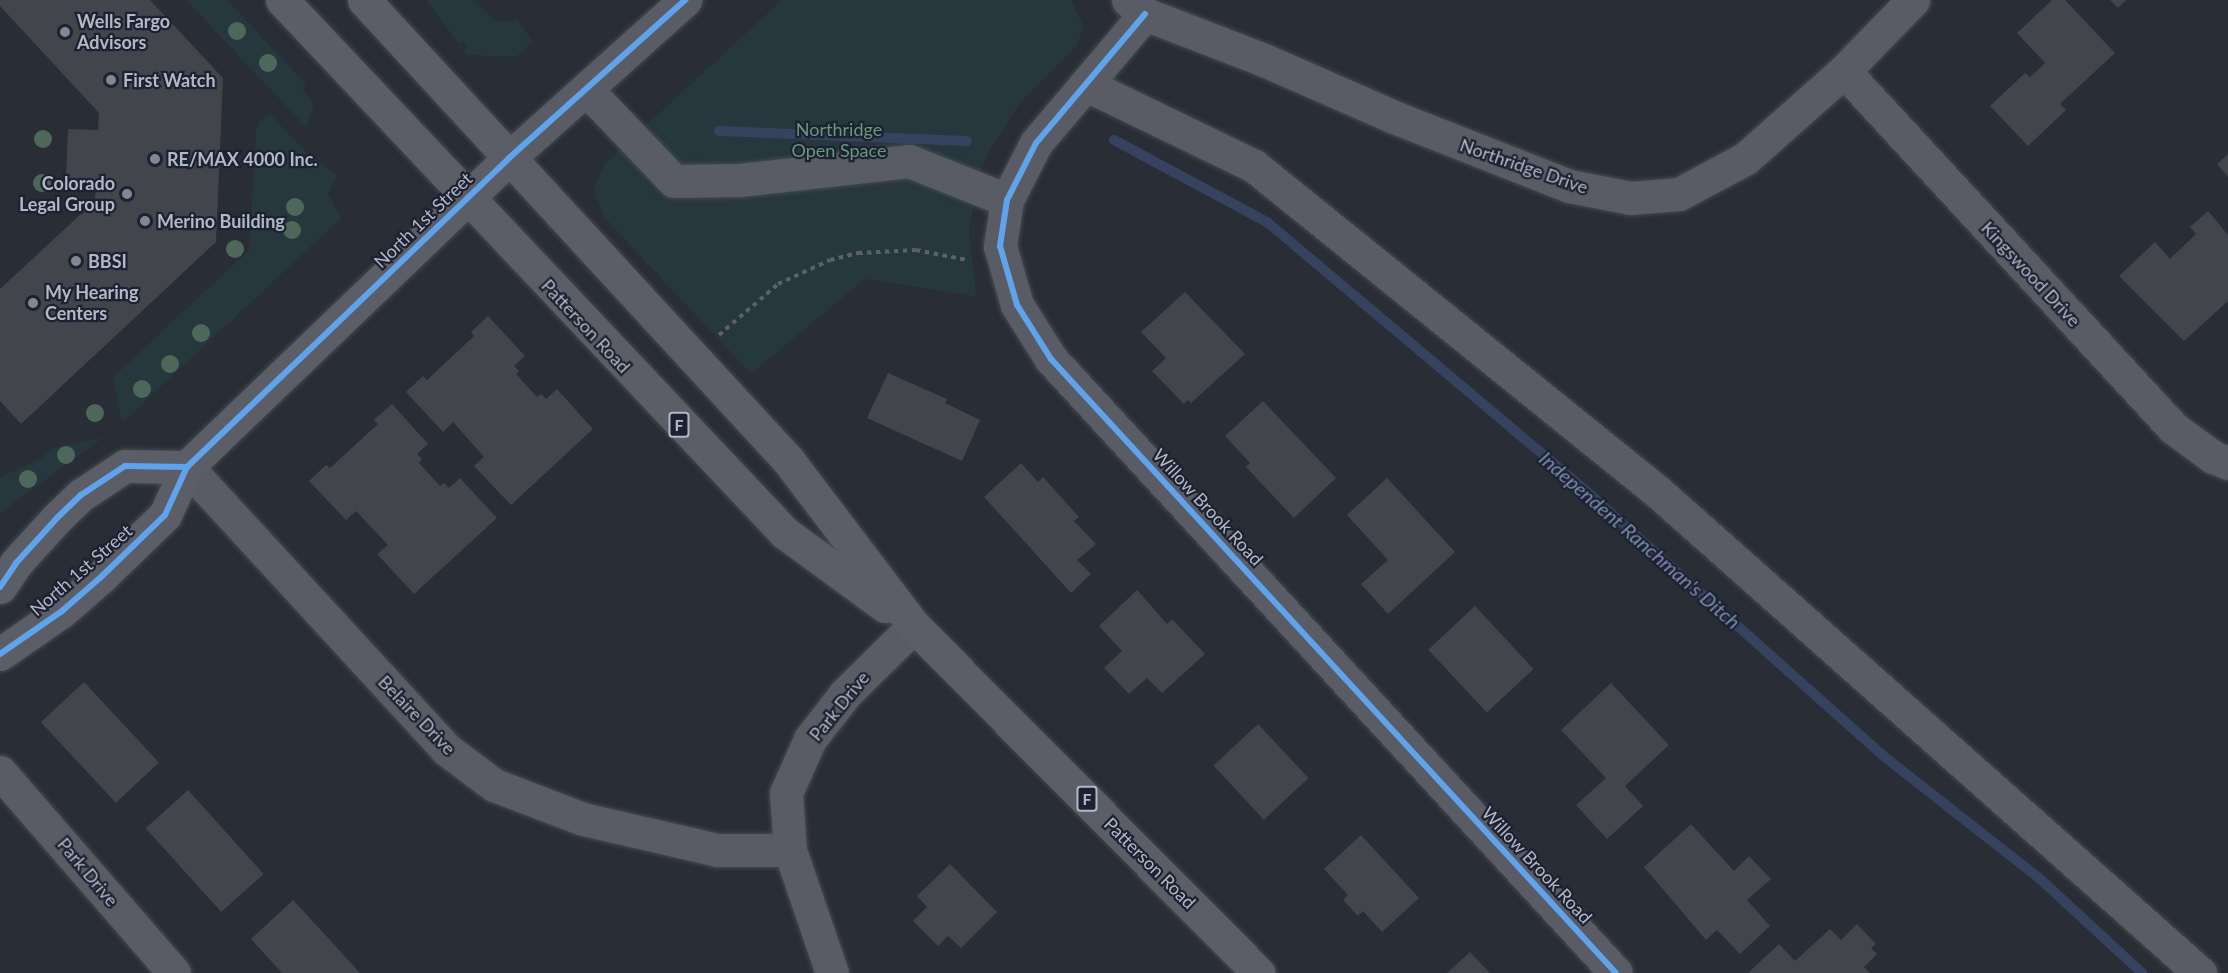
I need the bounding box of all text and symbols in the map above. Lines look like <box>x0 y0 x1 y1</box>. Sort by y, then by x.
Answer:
place label: Wells Fargo Advisors <box>77 11 170 54</box>
marker: Wells Fargo Advisors <box>58 25 72 39</box>
place label: First Watch <box>123 69 216 91</box>
marker: First Watch <box>104 73 118 87</box>
park label: Northridge Open Space <box>791 119 887 162</box>
street label: Northridge Drive <box>1457 134 1591 198</box>
place label: RE/MAX 4000 Inc. <box>167 148 318 170</box>
marker: RE/MAX 4000 Inc. <box>148 152 162 166</box>
street label: North 1st Street <box>369 168 477 272</box>
place label: Colorado Legal Group <box>19 173 115 216</box>
marker: Colorado Legal Group <box>120 187 134 201</box>
place label: Merino Building <box>157 210 285 232</box>
marker: Merino Building <box>138 214 152 228</box>
street label: Kingswood Drive <box>1977 217 2085 331</box>
place label: BBSI <box>88 250 127 272</box>
marker: BBSI <box>69 254 83 268</box>
street label: Patterson Road <box>537 275 635 377</box>
place label: My Hearing Centers <box>45 282 139 324</box>
marker: My Hearing Centers <box>26 296 40 310</box>
road number: F <box>667 412 691 438</box>
street label: Willow Brook Road <box>1148 444 1268 570</box>
water label: Independent Ranchman's Ditch <box>1535 446 1745 634</box>
street label: North 1st Street <box>26 520 136 620</box>
street label: Park Drive <box>805 667 873 745</box>
street label: Belaire Drive <box>374 671 460 759</box>
road number: F <box>1075 786 1099 812</box>
street label: Willow Brook Road <box>1477 802 1597 928</box>
street label: Patterson Road <box>1100 813 1200 913</box>
street label: Park Drive <box>53 833 123 911</box>

